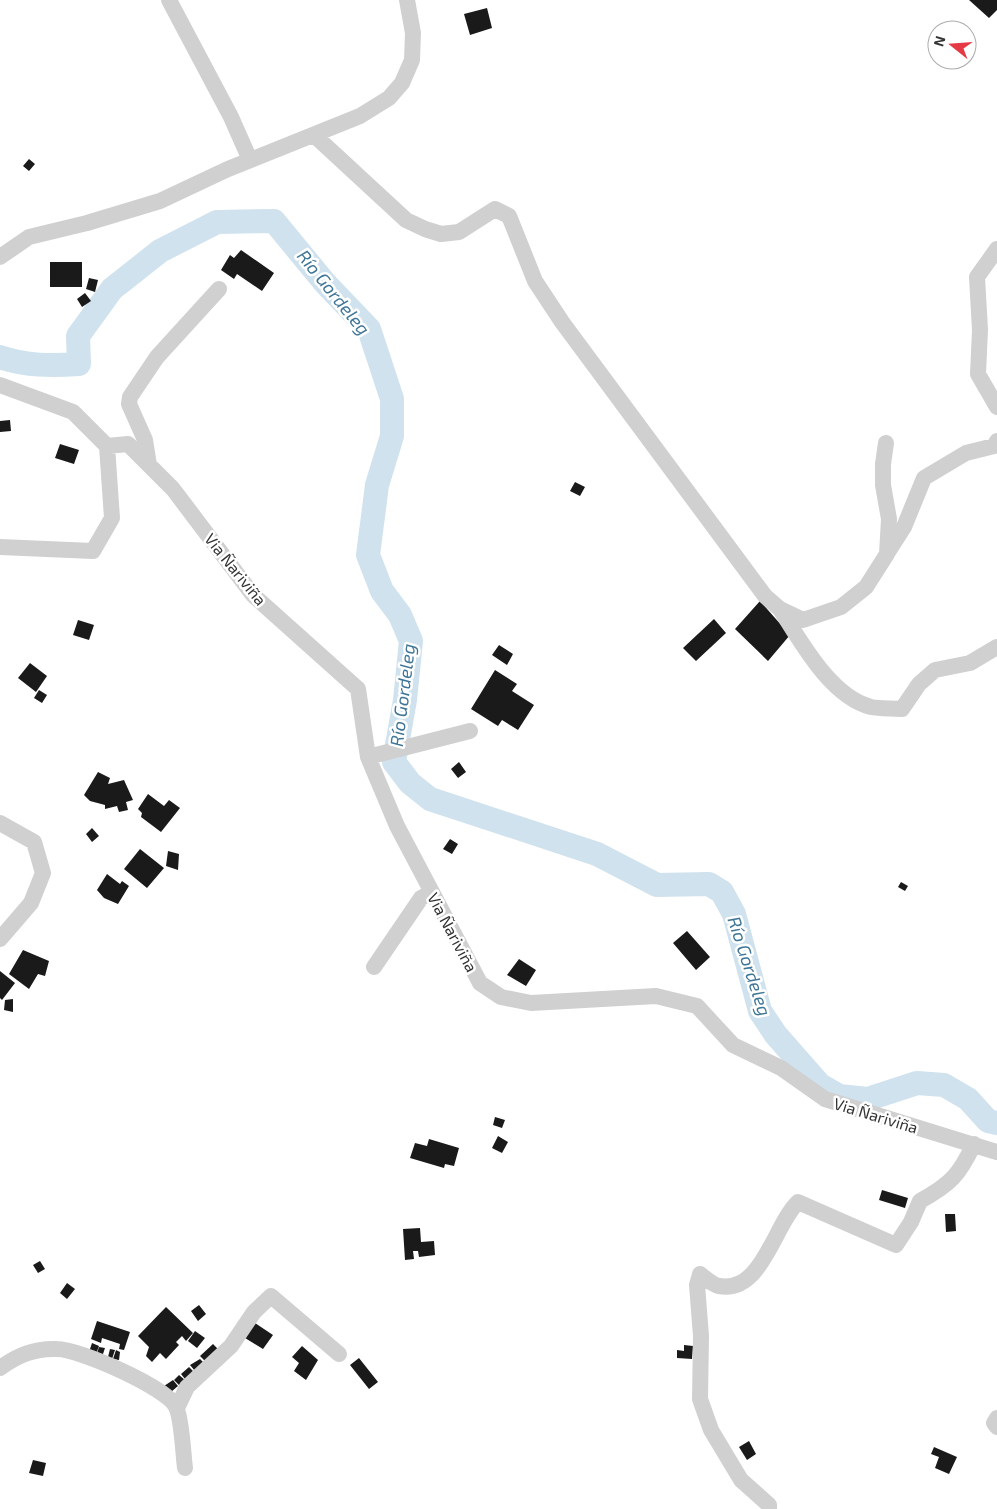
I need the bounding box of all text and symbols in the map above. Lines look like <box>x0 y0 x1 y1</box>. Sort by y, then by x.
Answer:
north arrow <box>927 20 977 70</box>
text: N <box>929 34 949 48</box>
water label: Río Gordeleg <box>293 245 375 339</box>
street label: Via Ñariviña <box>201 529 271 609</box>
water label: Río Gordeleg <box>385 642 419 748</box>
street label: Via Ñariviña <box>424 889 482 975</box>
water label: Río Gordeleg <box>724 913 776 1019</box>
street label: Via Ñariviña <box>832 1093 920 1137</box>

